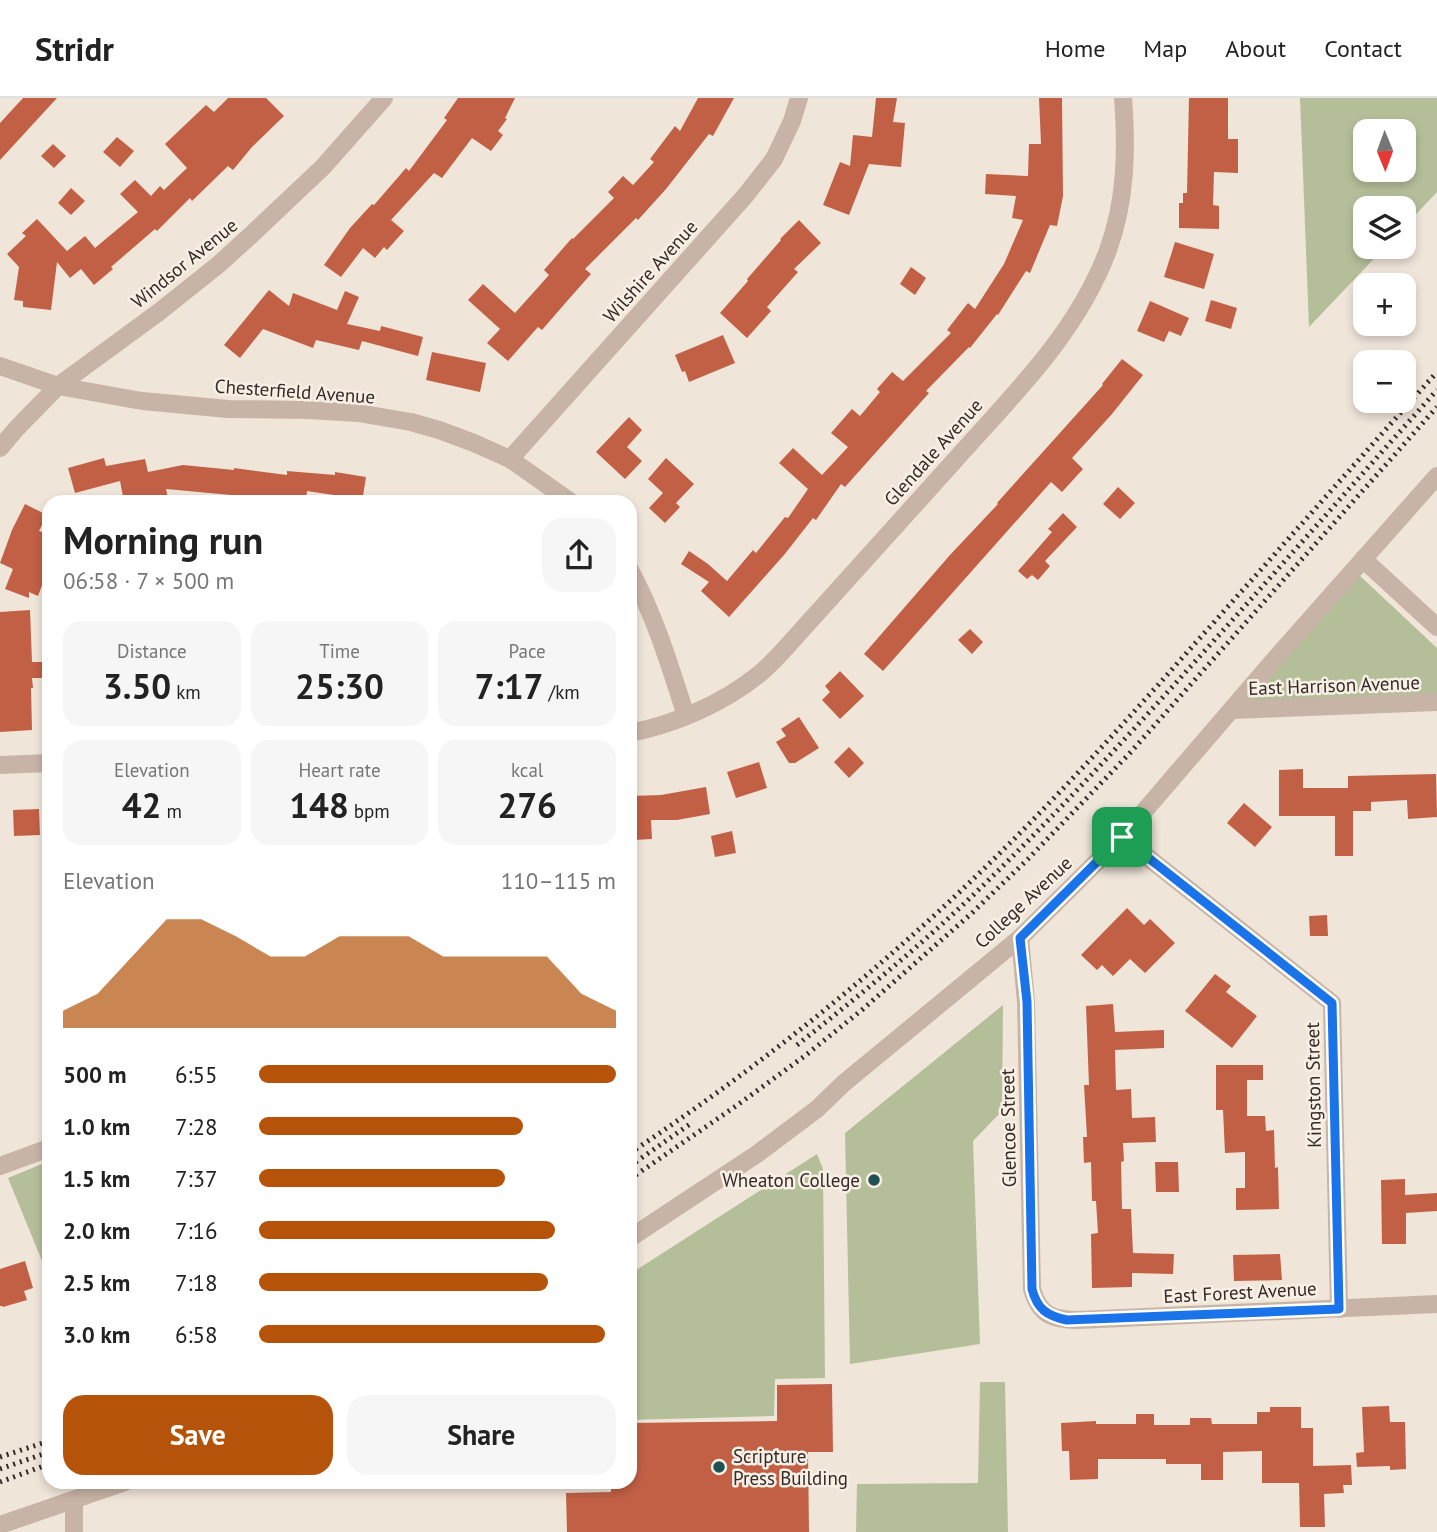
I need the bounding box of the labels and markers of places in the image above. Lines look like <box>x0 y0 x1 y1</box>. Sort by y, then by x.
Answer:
pin <box>1092 807 1152 867</box>
place label: Wheaton College <box>722 1168 860 1192</box>
marker: Wheaton College <box>866 1172 882 1188</box>
place label: Scripture Press Building <box>733 1444 848 1490</box>
marker: Scripture Press Building <box>711 1459 727 1475</box>

